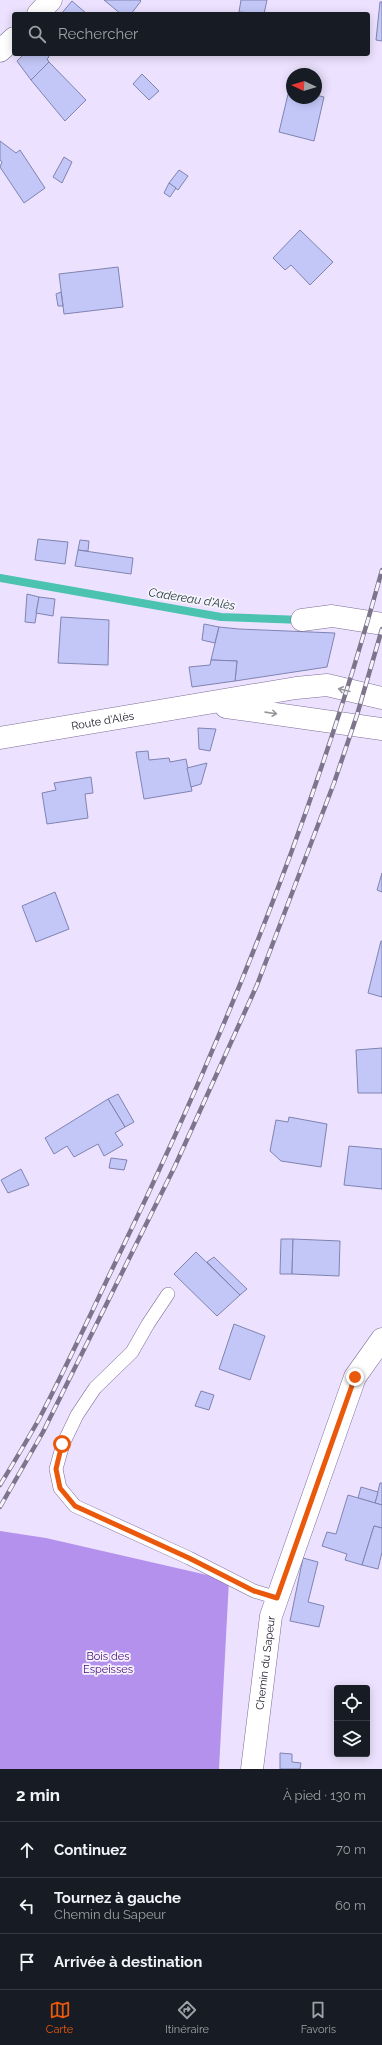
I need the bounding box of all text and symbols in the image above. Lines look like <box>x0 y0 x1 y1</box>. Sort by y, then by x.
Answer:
search box <box>12 12 370 56</box>
icon: search <box>26 23 48 45</box>
text: Rechercher <box>58 25 138 43</box>
north arrow <box>286 68 322 104</box>
water label: Cadereau d'Alès <box>148 585 237 613</box>
one-way arrow <box>338 685 351 693</box>
street label: Route d'Alès <box>70 709 135 733</box>
one-way arrow <box>264 709 277 717</box>
route end <box>346 1368 364 1386</box>
route start <box>53 1435 71 1453</box>
street label: Chemin du Sapeur <box>253 1615 278 1711</box>
park label: Bois des Espeisses <box>83 1650 133 1676</box>
map controls <box>334 1685 370 1757</box>
button: locate <box>334 1685 370 1721</box>
button: layers <box>334 1721 370 1757</box>
text: 2 min <box>16 1785 60 1805</box>
text: À pied · 130 m <box>283 1788 366 1803</box>
icon: ahead <box>16 1839 38 1861</box>
text: Continuez <box>54 1841 127 1859</box>
text: 70 m <box>336 1842 366 1857</box>
text: Tournez à gauche <box>54 1889 181 1907</box>
icon: left <box>16 1895 38 1917</box>
text: 60 m <box>335 1898 366 1913</box>
text: Chemin du Sapeur <box>54 1907 166 1922</box>
icon: arrive <box>16 1951 38 1973</box>
text: Arrivée à destination <box>54 1953 202 1971</box>
tab: Carte <box>46 1999 73 2036</box>
tab: Itinéraire <box>165 1999 209 2036</box>
tab: Favoris <box>301 1999 336 2036</box>

